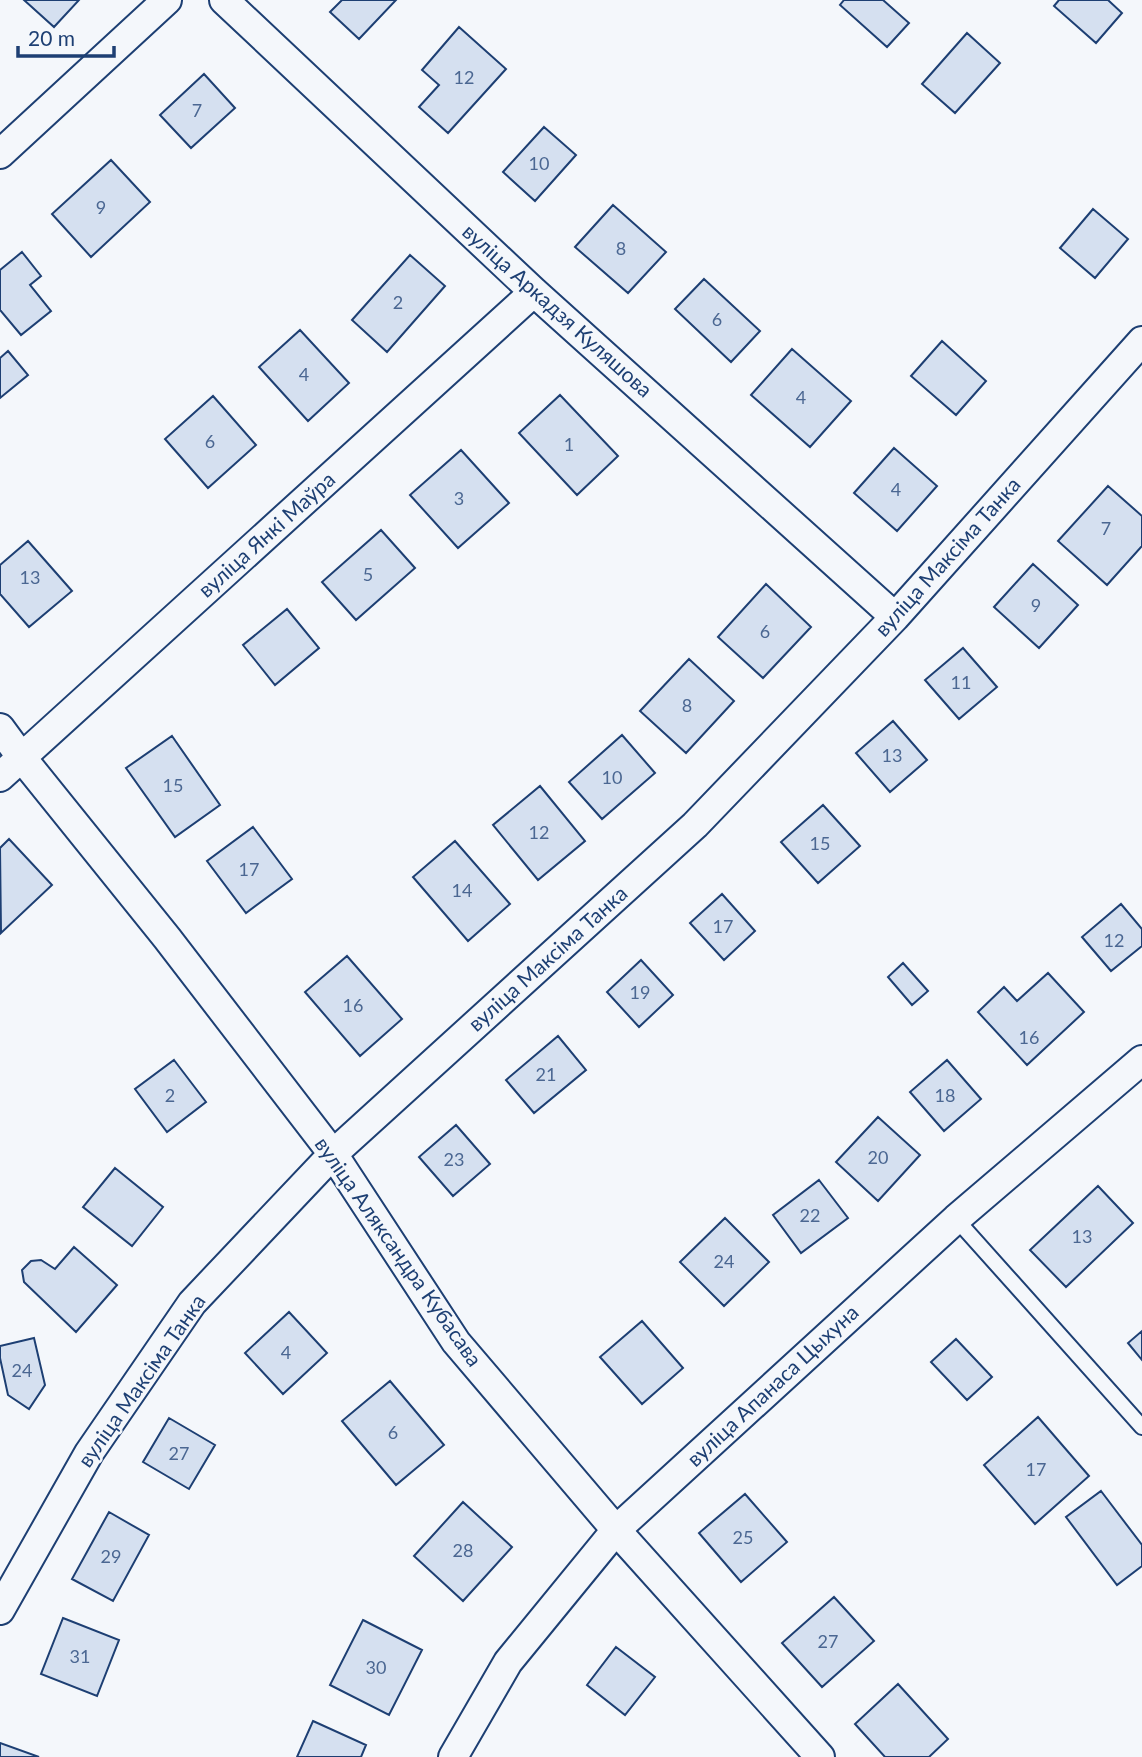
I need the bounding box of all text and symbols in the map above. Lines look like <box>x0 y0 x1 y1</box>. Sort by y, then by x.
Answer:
scale bar <box>18 14 114 58</box>
text: 20 m <box>28 25 75 50</box>
house number: 12 <box>454 66 474 88</box>
house number: 7 <box>192 99 202 121</box>
house number: 10 <box>529 152 549 174</box>
house number: 9 <box>96 196 106 218</box>
street label: вуліца Аркадзя Куляшова <box>458 218 658 402</box>
house number: 8 <box>616 237 626 259</box>
house number: 2 <box>393 291 403 313</box>
house number: 6 <box>712 308 722 330</box>
house number: 4 <box>299 363 309 385</box>
house number: 4 <box>796 386 806 408</box>
house number: 6 <box>205 430 215 452</box>
house number: 1 <box>564 433 574 455</box>
street label: вуліца Янкі Маўра <box>193 466 339 602</box>
street label: вуліца Максіма Танка <box>869 471 1025 641</box>
house number: 4 <box>891 478 901 500</box>
house number: 3 <box>454 487 464 509</box>
house number: 7 <box>1101 517 1111 539</box>
house number: 5 <box>363 563 373 585</box>
house number: 13 <box>20 566 40 588</box>
house number: 9 <box>1031 594 1041 616</box>
house number: 6 <box>760 620 770 642</box>
house number: 11 <box>951 671 971 693</box>
house number: 8 <box>682 694 692 716</box>
house number: 13 <box>882 744 902 766</box>
house number: 10 <box>602 766 622 788</box>
house number: 15 <box>163 774 183 796</box>
house number: 12 <box>529 821 549 843</box>
house number: 15 <box>810 832 830 854</box>
house number: 17 <box>239 858 259 880</box>
house number: 14 <box>452 879 472 901</box>
street label: вуліца Максіма Танка <box>462 880 632 1036</box>
house number: 17 <box>713 915 733 937</box>
house number: 12 <box>1104 929 1124 951</box>
house number: 19 <box>630 981 650 1003</box>
house number: 16 <box>343 994 363 1016</box>
house number: 16 <box>1019 1026 1039 1048</box>
house number: 21 <box>536 1063 556 1085</box>
house number: 2 <box>165 1084 175 1106</box>
house number: 18 <box>935 1084 955 1106</box>
street label: вуліца Аляксандра Кубасава <box>310 1132 488 1371</box>
house number: 20 <box>868 1146 888 1168</box>
house number: 23 <box>444 1148 464 1170</box>
house number: 22 <box>800 1204 820 1226</box>
house number: 13 <box>1072 1225 1092 1247</box>
house number: 24 <box>714 1250 734 1272</box>
street label: вуліца Максіма Танка <box>72 1289 210 1471</box>
street label: вуліца Апанаса Цыхуна <box>681 1299 863 1471</box>
house number: 4 <box>281 1341 291 1363</box>
house number: 24 <box>12 1359 32 1381</box>
house number: 6 <box>388 1421 398 1443</box>
house number: 27 <box>169 1442 189 1464</box>
house number: 17 <box>1026 1458 1046 1480</box>
house number: 25 <box>733 1526 753 1548</box>
house number: 28 <box>453 1539 473 1561</box>
house number: 29 <box>101 1545 121 1567</box>
house number: 27 <box>818 1630 838 1652</box>
house number: 31 <box>70 1645 90 1667</box>
house number: 30 <box>366 1656 386 1678</box>

